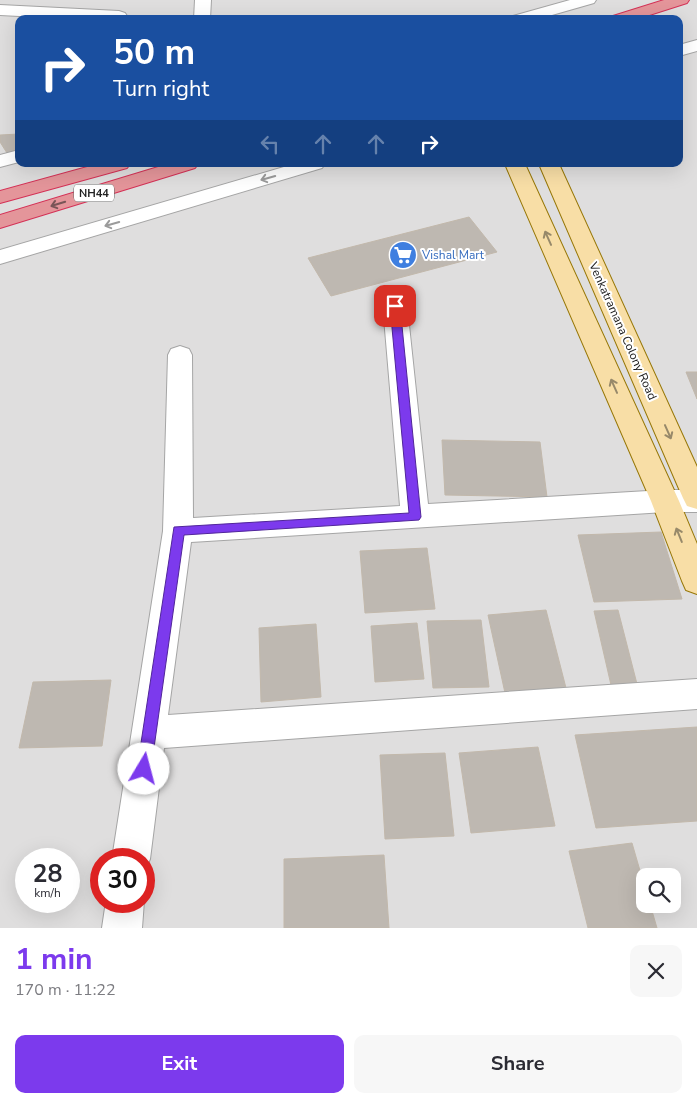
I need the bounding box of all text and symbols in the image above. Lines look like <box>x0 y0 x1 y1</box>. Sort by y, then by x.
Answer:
text: 50 m <box>113 29 195 76</box>
icon: right <box>30 35 95 100</box>
text: Turn right <box>113 74 209 104</box>
icon: left <box>256 130 284 158</box>
icon: ahead <box>309 130 337 158</box>
icon: ahead <box>362 130 390 158</box>
icon: right <box>415 130 443 158</box>
one-way arrow <box>260 173 276 183</box>
road number: NH44 <box>74 184 114 202</box>
one-way arrow <box>50 199 66 209</box>
one-way arrow <box>104 219 120 229</box>
one-way arrow <box>543 231 553 246</box>
supermarket icon: Vishal Mart <box>388 240 418 270</box>
place label: Vishal Mart <box>421 247 485 263</box>
street label: Venkatramana Colony Road <box>585 259 661 402</box>
pin <box>374 285 416 327</box>
icon: arrive <box>381 292 409 320</box>
one-way arrow <box>609 379 619 394</box>
one-way arrow <box>664 424 673 439</box>
one-way arrow <box>674 528 683 544</box>
position arrow <box>117 742 169 794</box>
speed limit sign: 30 <box>90 848 155 913</box>
text: 28 <box>32 857 63 891</box>
map controls <box>636 868 681 913</box>
button: search <box>636 868 681 913</box>
text: km/h <box>34 885 61 901</box>
text: 1 min <box>15 939 93 980</box>
button: close <box>630 945 682 997</box>
text: 170 m · 11:22 <box>15 979 116 1001</box>
button: Exit <box>15 1035 344 1093</box>
button: Share <box>354 1035 682 1093</box>

